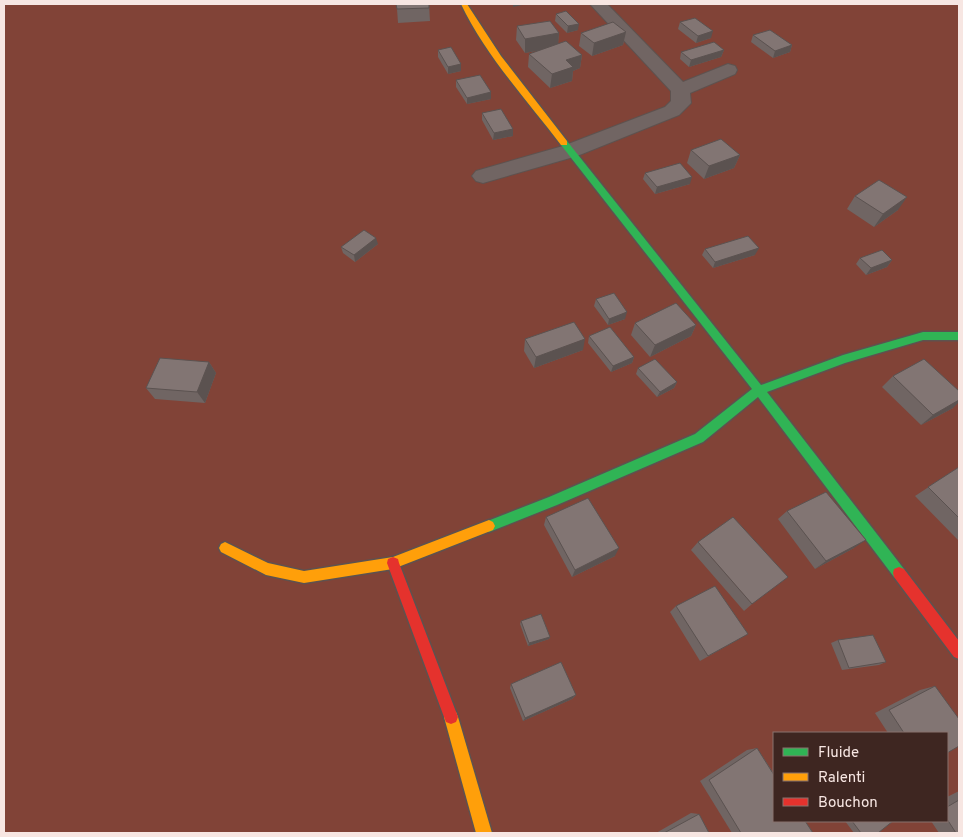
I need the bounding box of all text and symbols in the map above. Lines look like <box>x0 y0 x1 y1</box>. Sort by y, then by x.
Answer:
legend <box>773 732 948 822</box>
text: Fluide <box>818 744 859 763</box>
text: Ralenti <box>818 769 865 788</box>
text: Bouchon <box>818 794 878 813</box>

